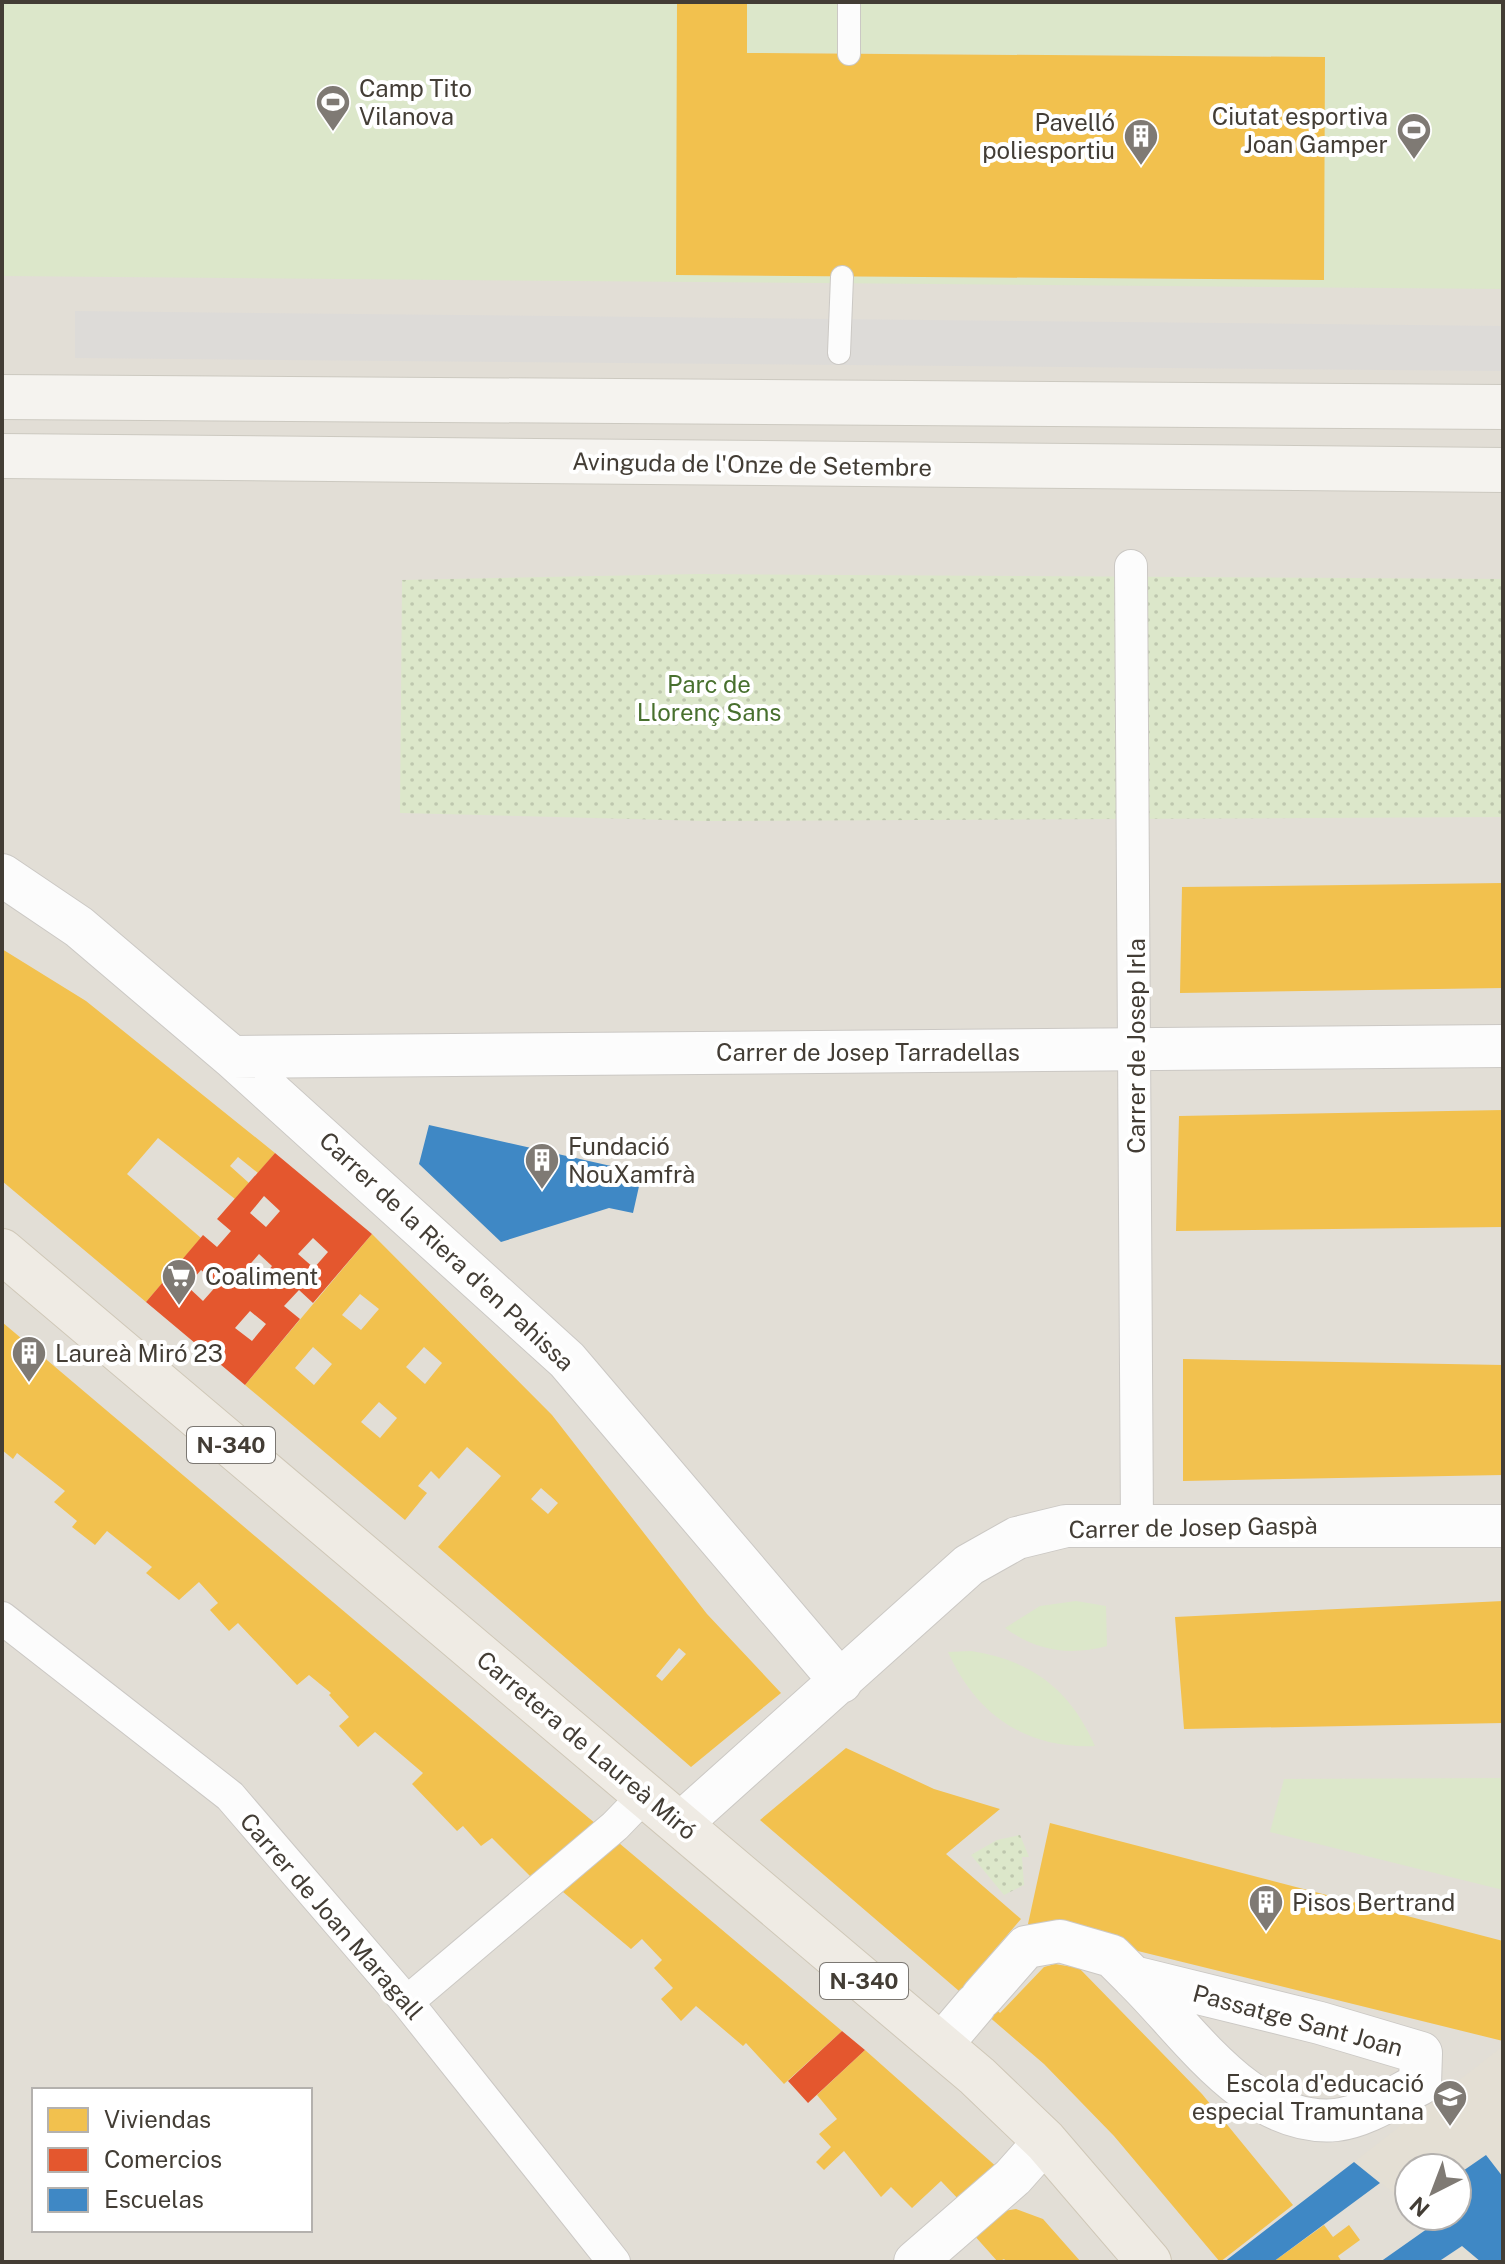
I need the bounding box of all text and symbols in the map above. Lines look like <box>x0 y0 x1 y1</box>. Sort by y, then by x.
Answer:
place label: Camp Tito Vilanova <box>359 74 472 130</box>
sports icon: Camp Tito Vilanova <box>314 83 352 133</box>
place label: Ciutat esportiva Joan Gamper <box>1212 102 1388 158</box>
place label: Pavelló poliesportiu <box>982 108 1115 164</box>
sports icon: Ciutat esportiva Joan Gamper <box>1395 111 1433 161</box>
building icon: Pavelló poliesportiu <box>1122 117 1160 167</box>
street label: Avinguda de l'Onze de Setembre <box>572 447 932 481</box>
park label: Parc de Llorenç Sans <box>637 670 781 726</box>
street label: Carrer de Josep Irla <box>1122 938 1150 1154</box>
street label: Carrer de Josep Tarradellas <box>716 1038 1020 1066</box>
street label: Carrer de la Riera d'en Pahissa <box>314 1126 580 1376</box>
place label: Fundació NouXamfrà <box>568 1132 695 1188</box>
building icon: Fundació NouXamfrà <box>523 1141 561 1191</box>
supermarket icon: Coaliment <box>160 1257 198 1307</box>
place label: Coaliment <box>205 1262 318 1290</box>
building icon: Laureà Miró 23 <box>10 1334 48 1384</box>
place label: Laureà Miró 23 <box>55 1339 223 1367</box>
road number: N-340 <box>187 1427 275 1463</box>
street label: Carrer de Josep Gaspà <box>1068 1511 1318 1543</box>
street label: Carretera de Laureà Miró <box>472 1645 702 1845</box>
street label: Carrer de Joan Maragall <box>235 1807 429 2025</box>
building icon: Pisos Bertrand <box>1247 1883 1285 1933</box>
place label: Pisos Bertrand <box>1292 1888 1455 1916</box>
road number: N-340 <box>820 1963 908 1999</box>
street label: Passatge Sant Joan <box>1190 1978 1406 2062</box>
place label: Escola d'educació especial Tramuntana <box>1192 2069 1424 2125</box>
school or university icon: Escola d'educació especial Tramuntana <box>1431 2078 1469 2128</box>
legend <box>32 2088 312 2232</box>
text: Viviendas <box>104 2105 211 2133</box>
text: Comercios <box>104 2145 222 2173</box>
north arrow <box>1393 2152 1473 2232</box>
text: Escuelas <box>104 2185 204 2213</box>
text: N <box>1405 2191 1435 2222</box>

